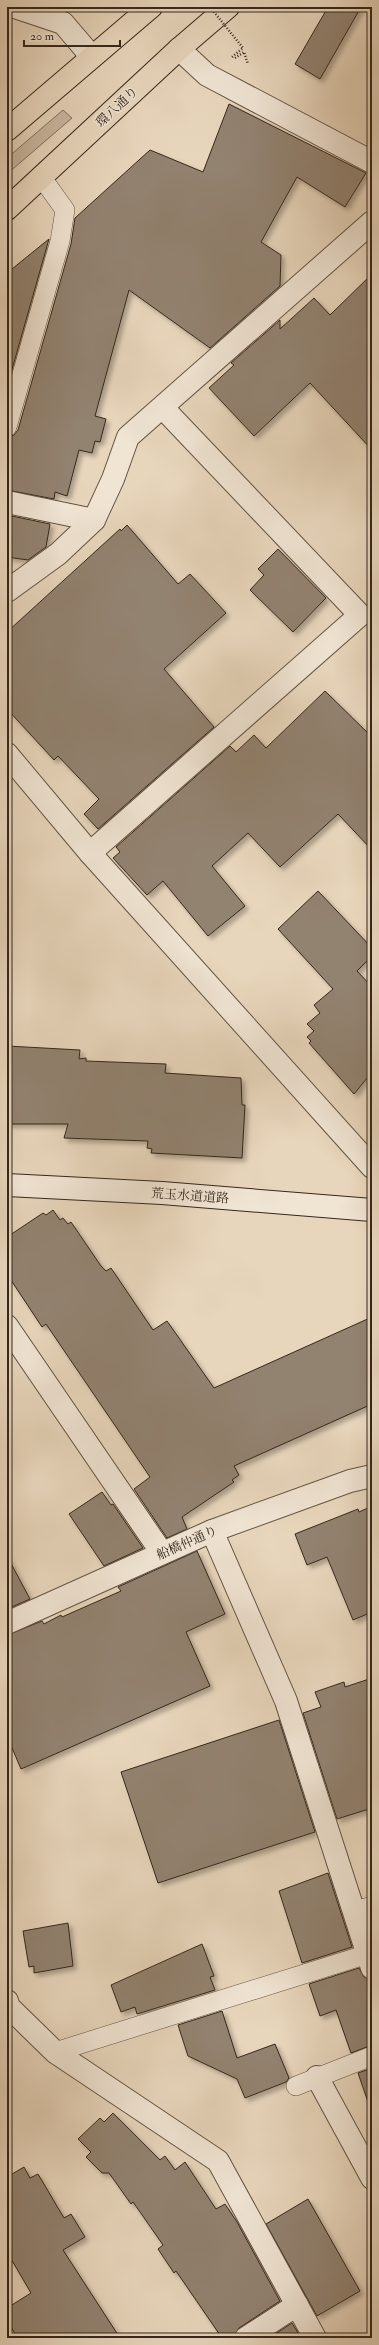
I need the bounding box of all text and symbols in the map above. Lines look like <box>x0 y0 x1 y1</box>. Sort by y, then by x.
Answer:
scale bar <box>24 22 120 48</box>
text: 20 m <box>30 29 55 44</box>
street label: 環八通り <box>93 83 141 131</box>
street label: 荒玉水道道路 <box>151 1185 229 1207</box>
street label: 船橋仲通り <box>154 1522 220 1564</box>

